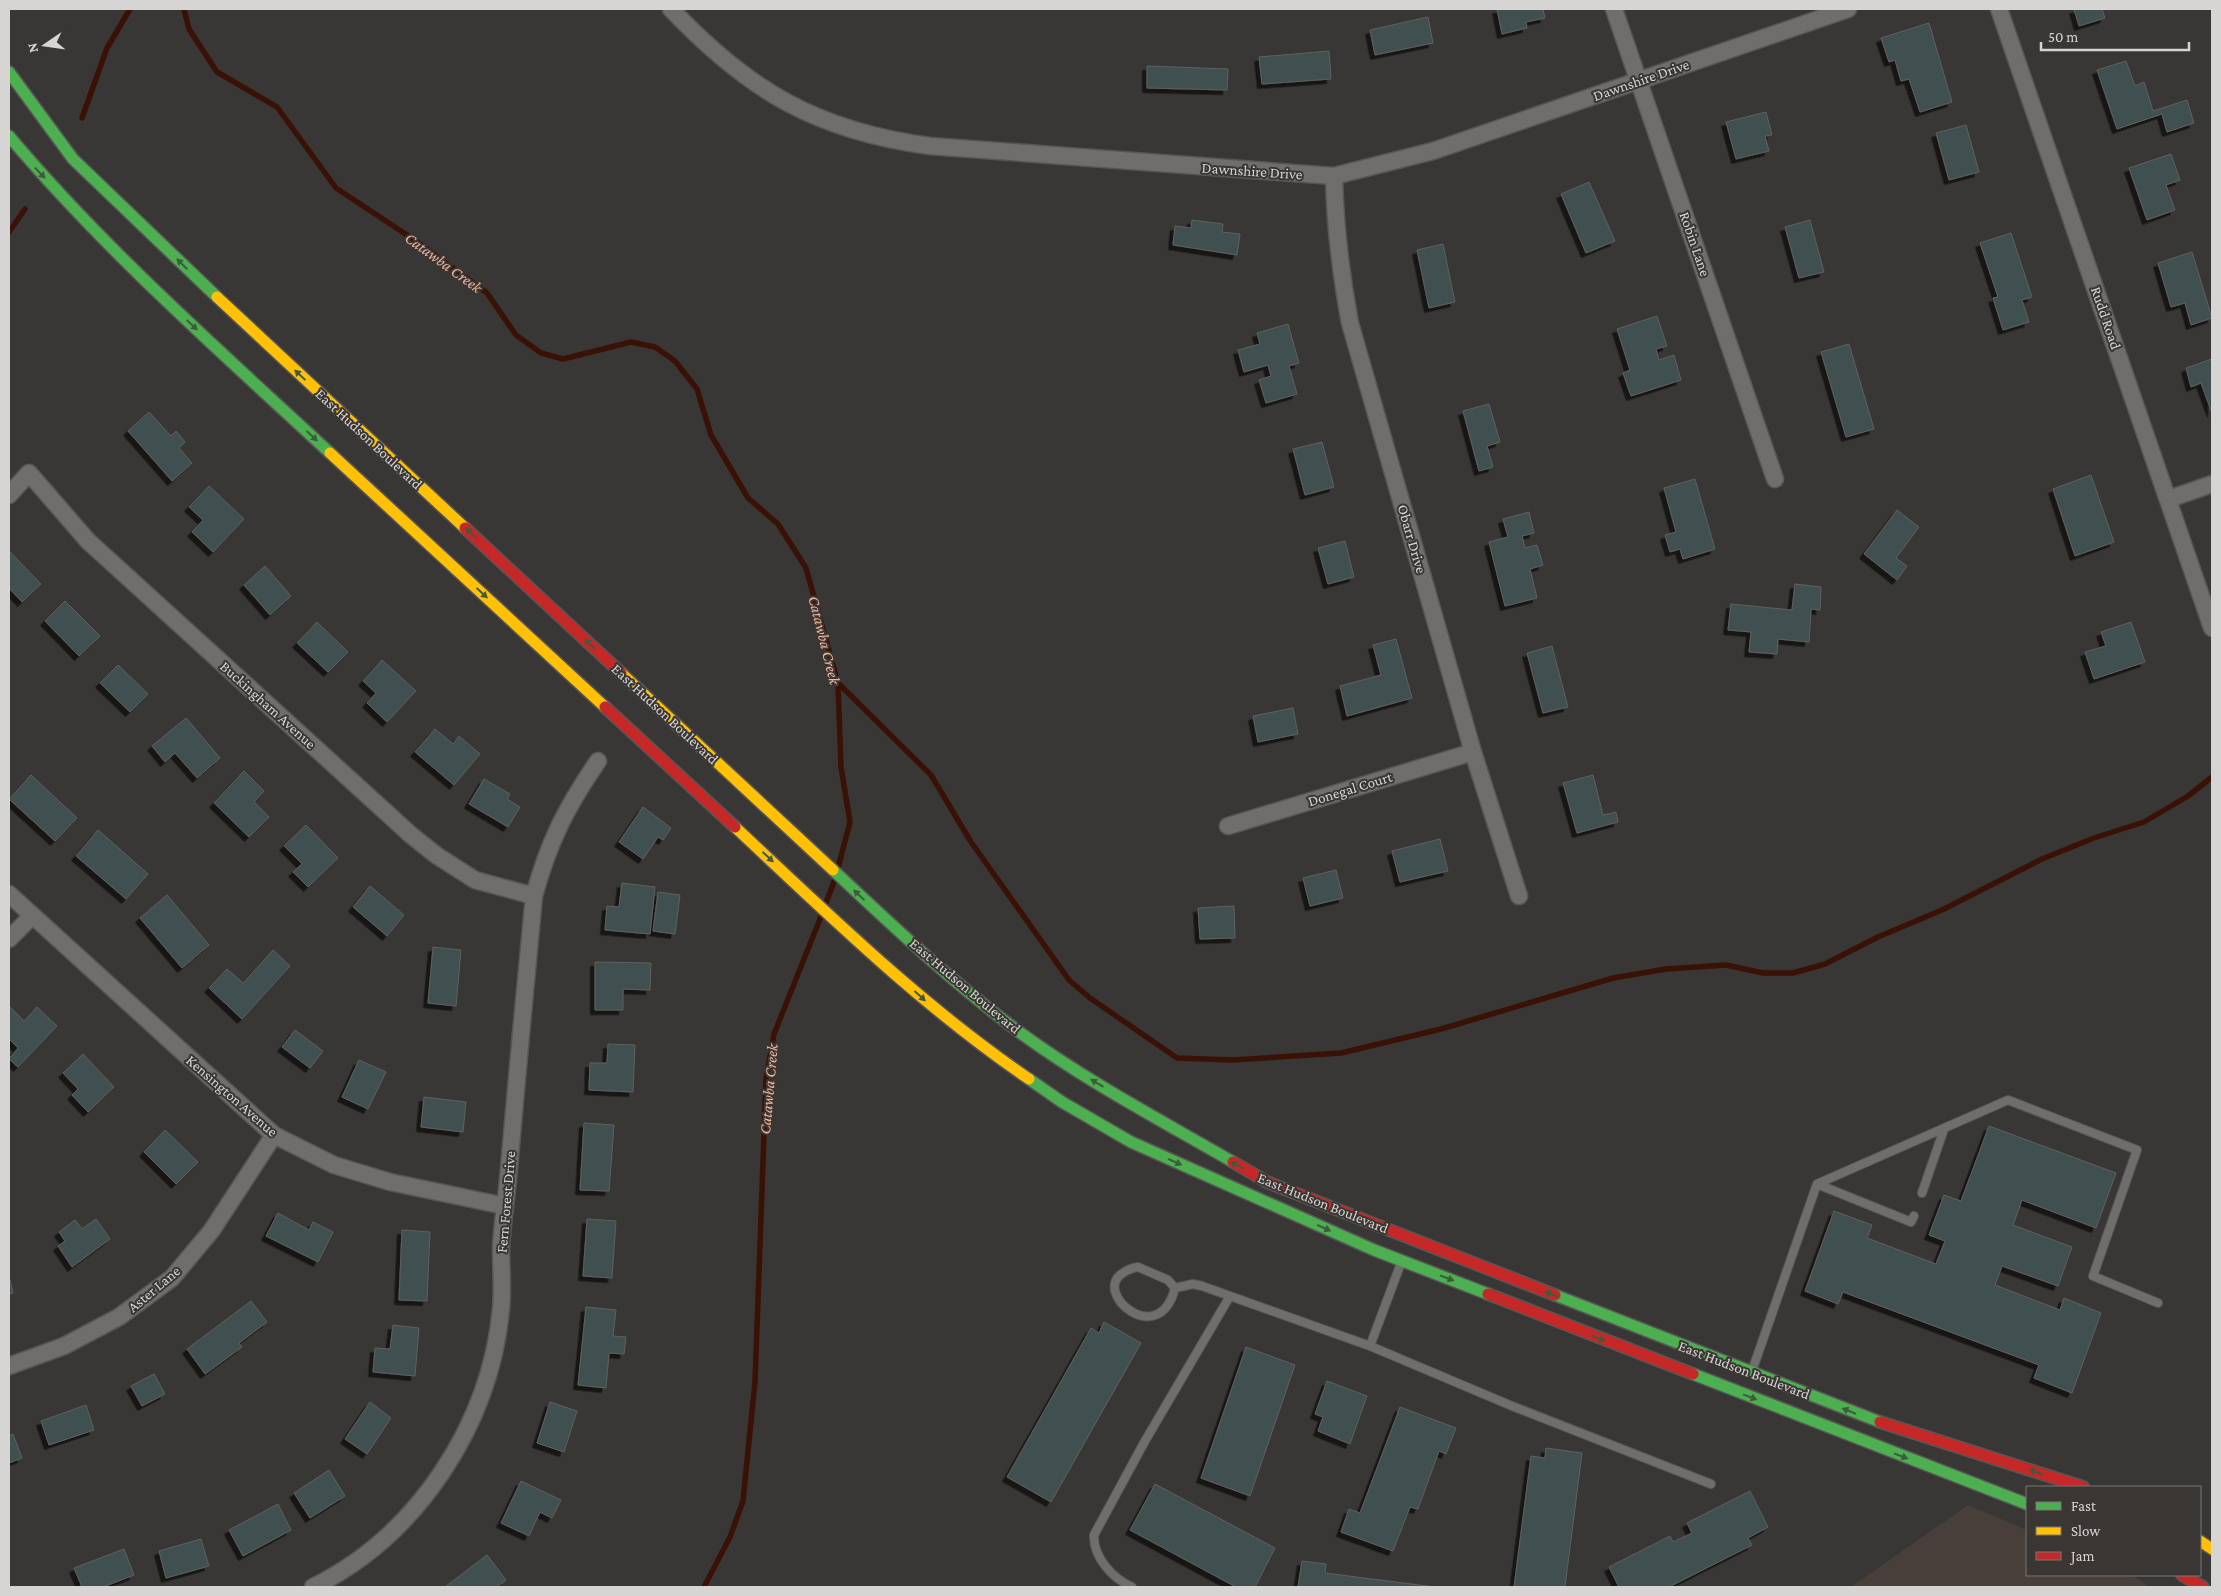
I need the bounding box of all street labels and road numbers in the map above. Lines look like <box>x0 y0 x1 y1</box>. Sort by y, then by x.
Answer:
street label: Dawnshire Drive <box>1591 56 1692 104</box>
street label: Dawnshire Drive <box>1201 160 1303 183</box>
street label: Robin Lane <box>1677 210 1714 279</box>
street label: Rudd Road <box>2088 285 2124 351</box>
street label: East Hudson Boulevard <box>313 386 426 492</box>
street label: Obarr Drive <box>1395 503 1430 576</box>
street label: Buckingham Avenue <box>216 658 319 753</box>
street label: East Hudson Boulevard <box>609 661 722 767</box>
street label: Donegal Court <box>1306 768 1395 810</box>
street label: East Hudson Boulevard <box>906 935 1024 1037</box>
street label: Kensington Avenue <box>182 1052 281 1141</box>
street label: Fern Forest Drive <box>494 1150 518 1254</box>
street label: East Hudson Boulevard <box>1255 1169 1391 1237</box>
street label: Aster Lane <box>125 1262 184 1315</box>
street label: East Hudson Boulevard <box>1676 1338 1812 1402</box>

